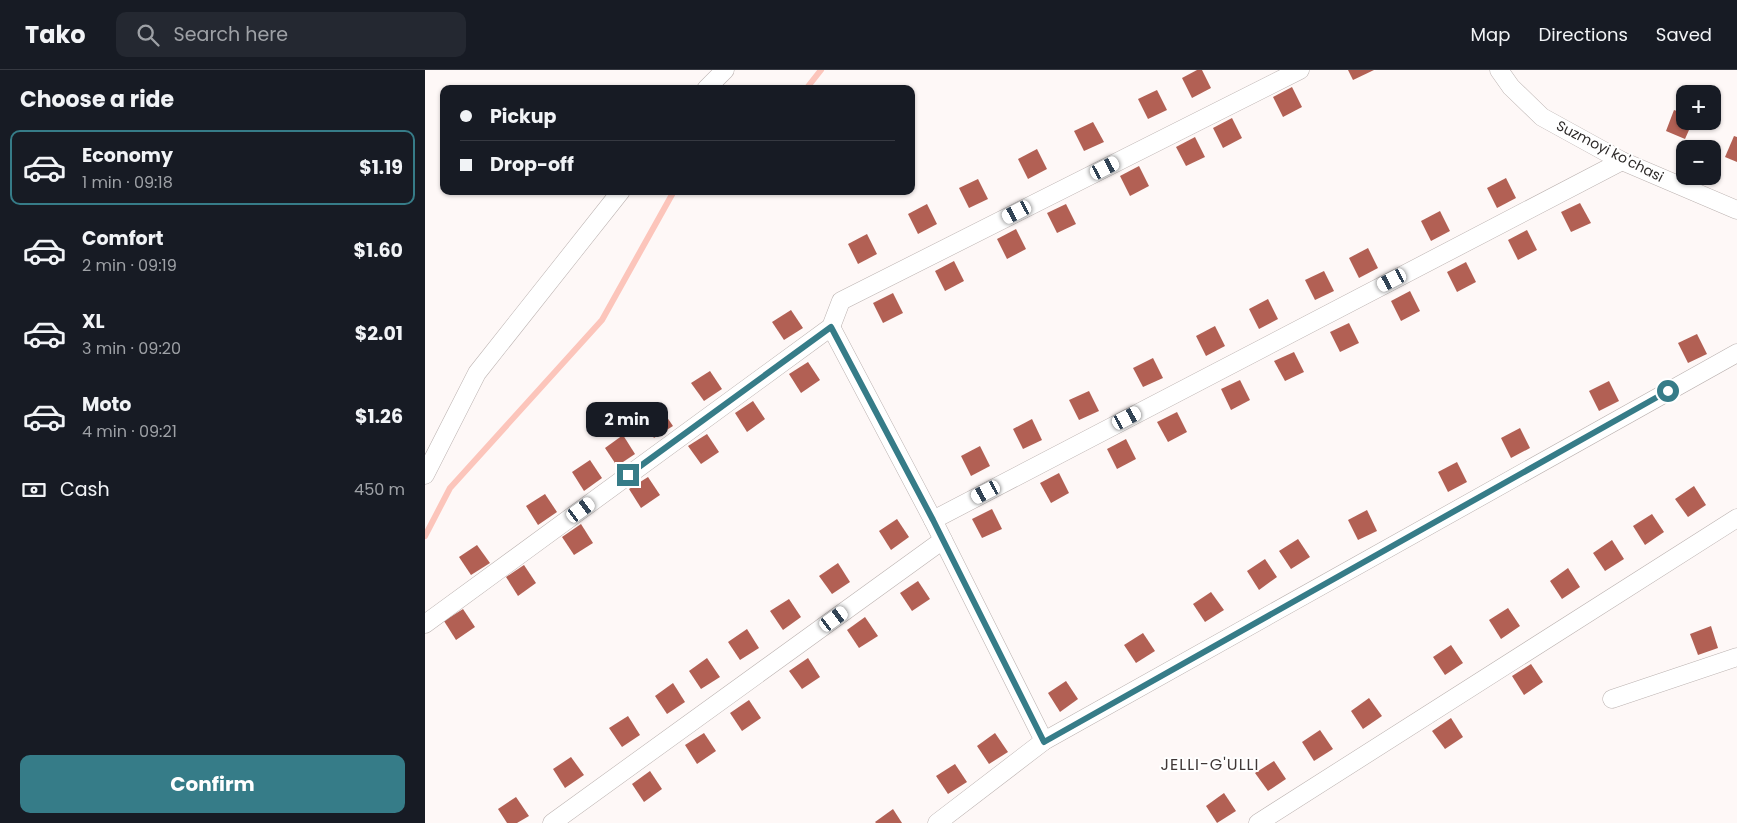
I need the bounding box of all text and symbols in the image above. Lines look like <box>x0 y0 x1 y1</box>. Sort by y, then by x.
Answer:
search box <box>116 12 466 57</box>
text: Tako <box>25 18 86 51</box>
icon: search <box>134 21 162 49</box>
text: Search here <box>174 21 288 48</box>
text: Map <box>1471 22 1510 47</box>
text: Directions <box>1538 22 1628 47</box>
text: Saved <box>1656 22 1712 47</box>
text: Choose a ride <box>20 84 174 115</box>
map controls <box>1676 85 1721 185</box>
button: + <box>1676 85 1721 130</box>
text: Pickup <box>490 103 556 130</box>
street label: Suzmoyi ko'chasi <box>1553 115 1667 187</box>
button: − <box>1676 140 1721 185</box>
text: Economy <box>82 142 173 169</box>
icon: car <box>22 145 67 190</box>
text: Drop-off <box>490 151 574 178</box>
text: $1.19 <box>359 154 403 181</box>
car <box>1088 155 1121 181</box>
text: 1 min · 09:18 <box>82 171 173 194</box>
car <box>1000 199 1033 225</box>
text: Comfort <box>82 225 164 252</box>
icon: car <box>22 228 67 273</box>
text: $1.60 <box>354 237 403 264</box>
text: 2 min · 09:19 <box>82 254 177 277</box>
car <box>1375 267 1408 293</box>
text: XL <box>82 308 105 335</box>
icon: car <box>22 311 67 356</box>
text: $2.01 <box>355 320 403 347</box>
text: 3 min · 09:20 <box>82 337 181 360</box>
route start <box>1657 380 1679 402</box>
text: Moto <box>82 391 131 418</box>
icon: car <box>22 394 67 439</box>
callout: 2 min <box>587 402 669 438</box>
text: $1.26 <box>355 403 403 430</box>
car <box>1110 404 1143 432</box>
text: 2 min <box>605 408 649 431</box>
text: 4 min · 09:21 <box>82 420 177 443</box>
route end <box>617 464 639 486</box>
icon: cash <box>20 476 48 504</box>
text: Cash <box>60 476 110 503</box>
text: 450 m <box>354 478 405 501</box>
car <box>969 478 1002 506</box>
car <box>564 495 597 525</box>
car <box>817 604 850 634</box>
district label: JELLI-G'ULLI <box>1161 753 1259 776</box>
button: Confirm <box>20 755 405 813</box>

